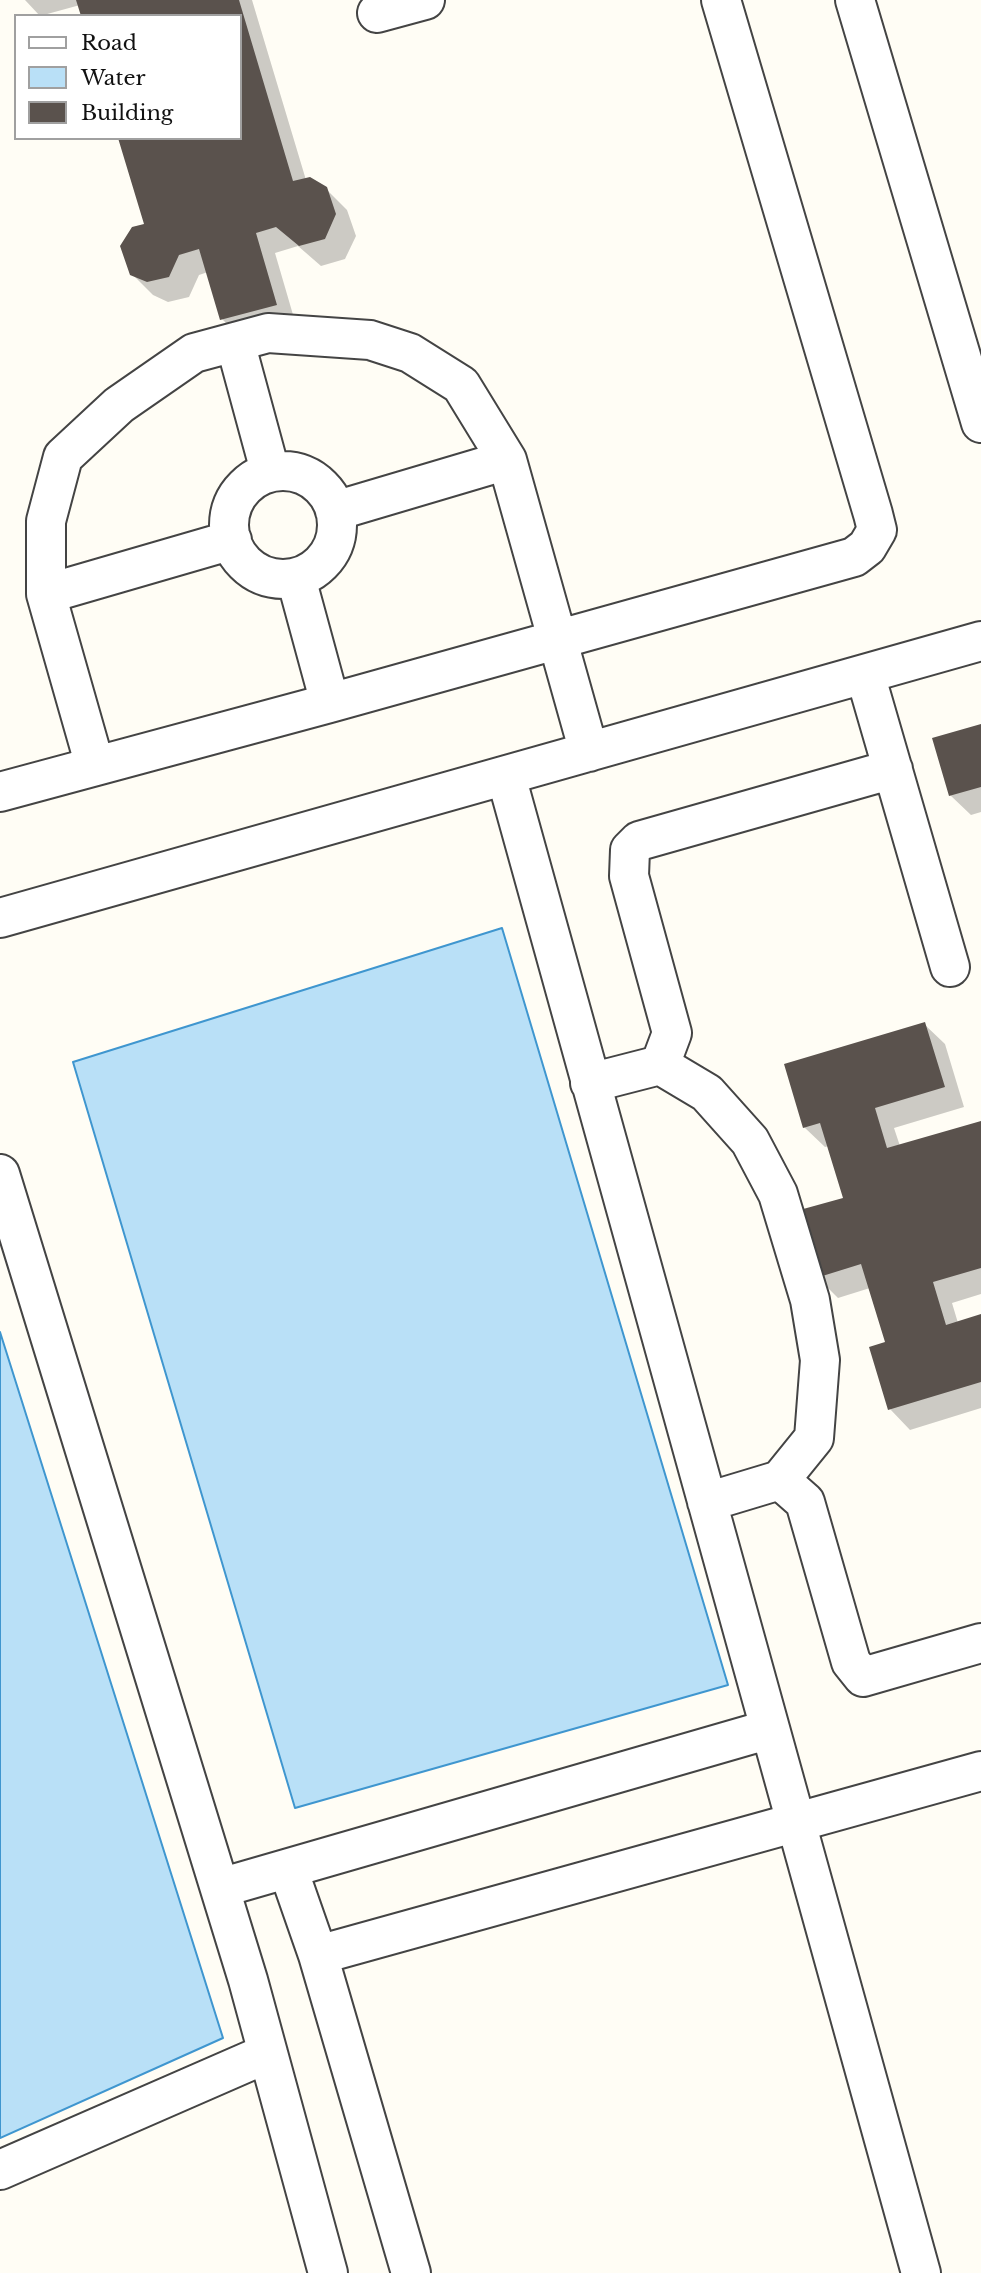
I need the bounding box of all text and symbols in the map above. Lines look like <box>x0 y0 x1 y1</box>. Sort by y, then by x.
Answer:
legend <box>14 14 242 140</box>
text: Road <box>81 30 137 56</box>
text: Water <box>81 65 145 91</box>
text: Building <box>81 100 173 126</box>

